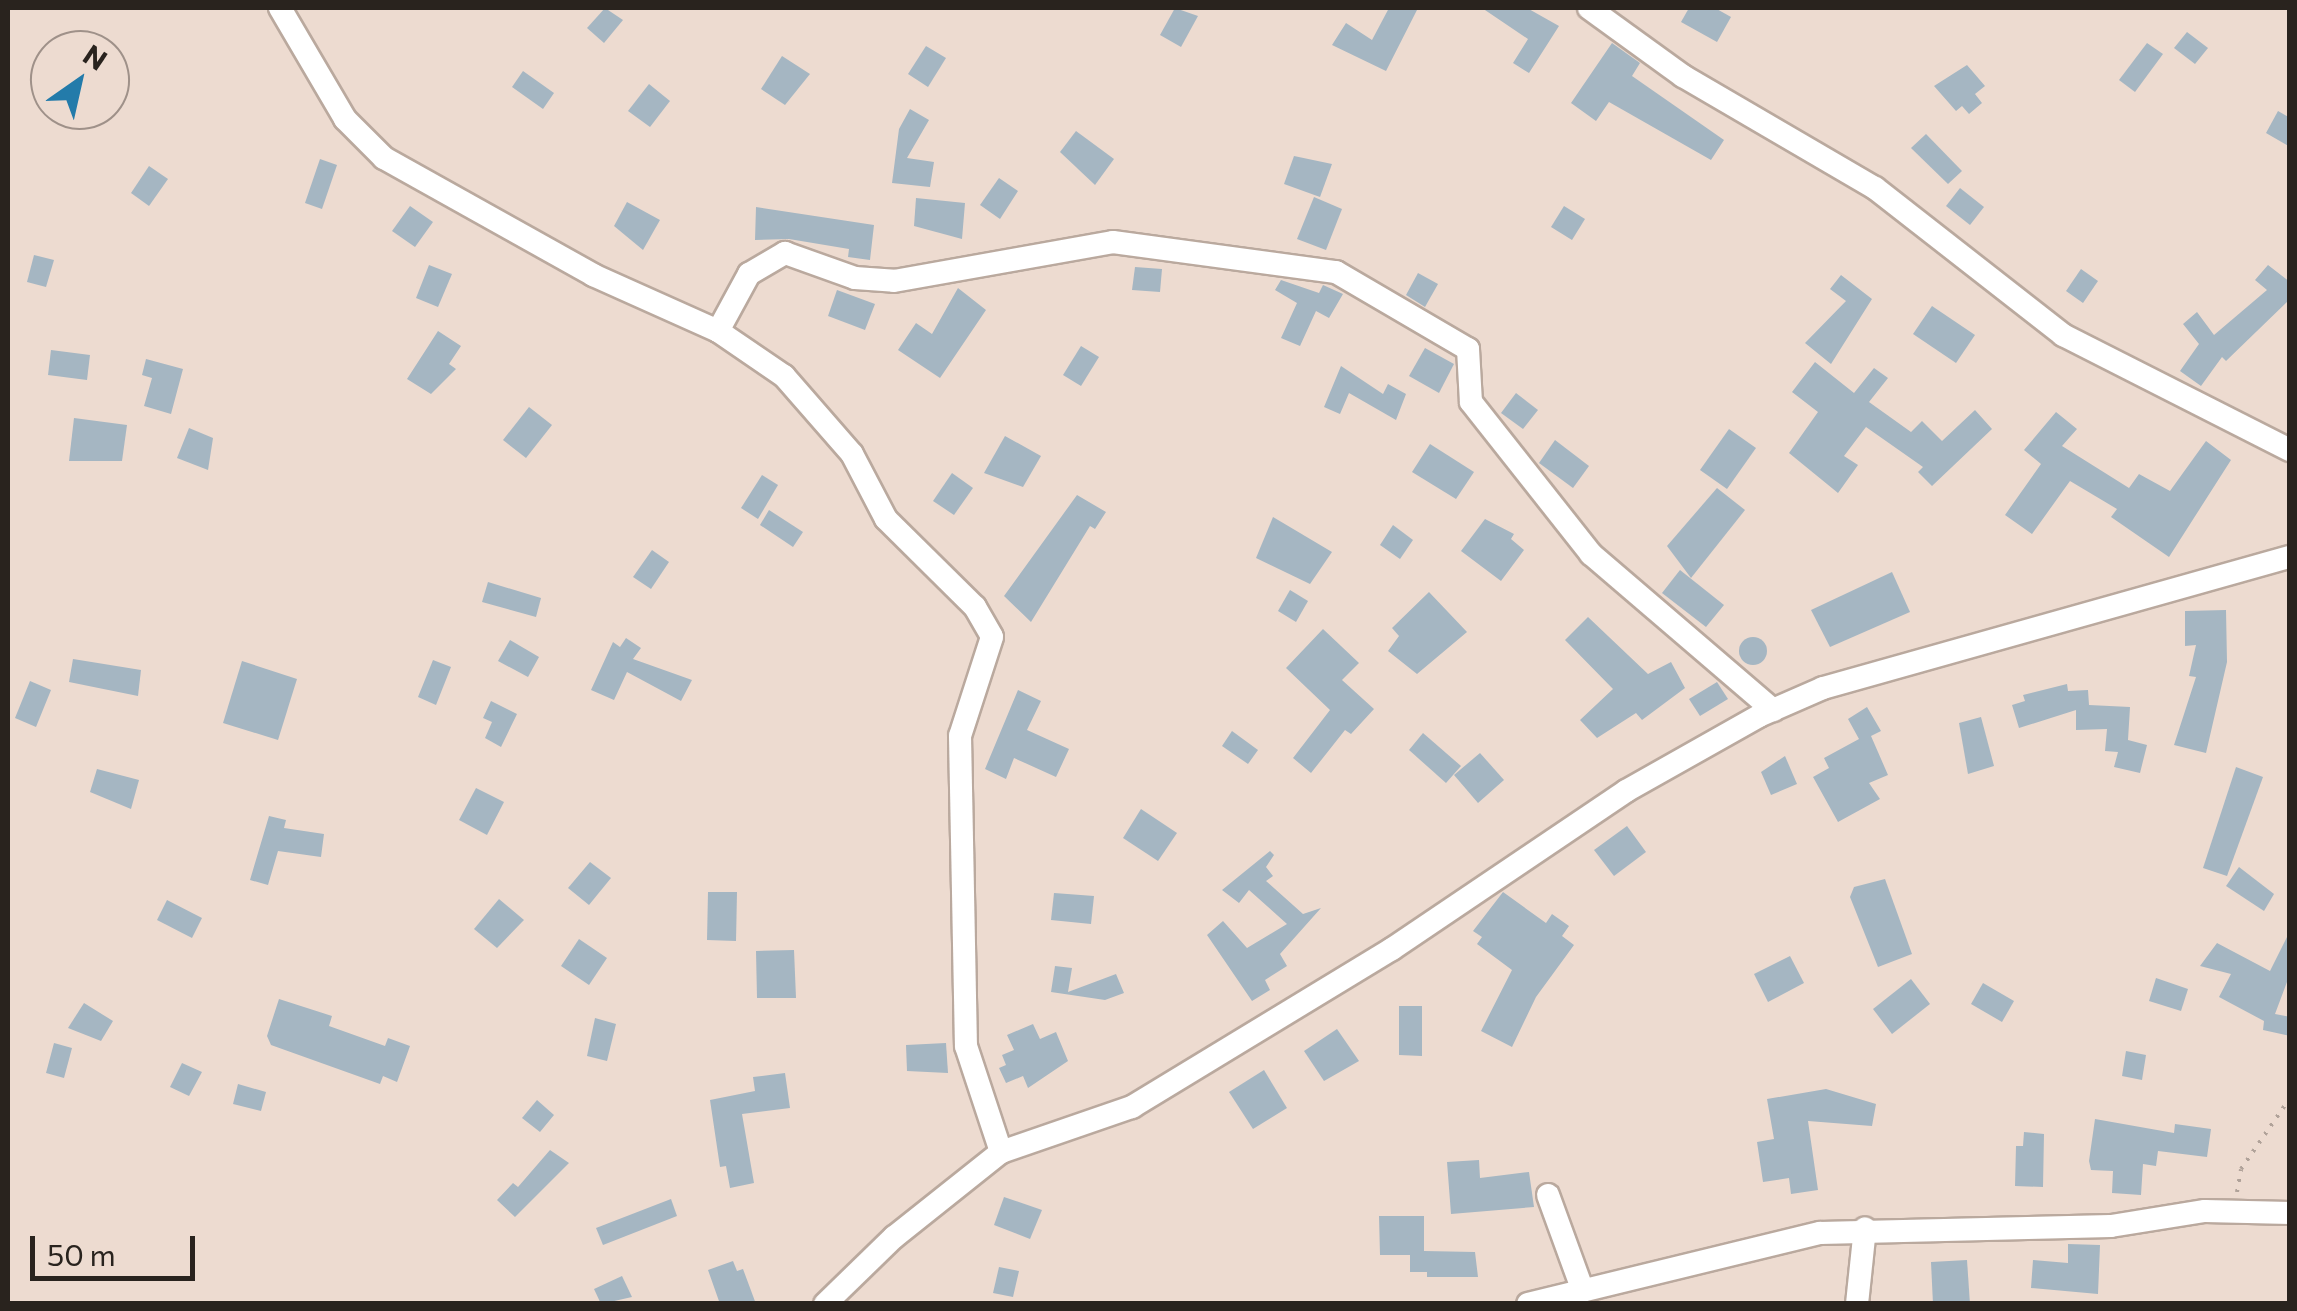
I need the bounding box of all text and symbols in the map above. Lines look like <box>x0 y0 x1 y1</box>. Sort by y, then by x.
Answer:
north arrow <box>30 30 130 130</box>
text: N <box>77 37 114 77</box>
scale bar <box>35 1216 200 1278</box>
text: 50 m <box>47 1235 116 1272</box>

